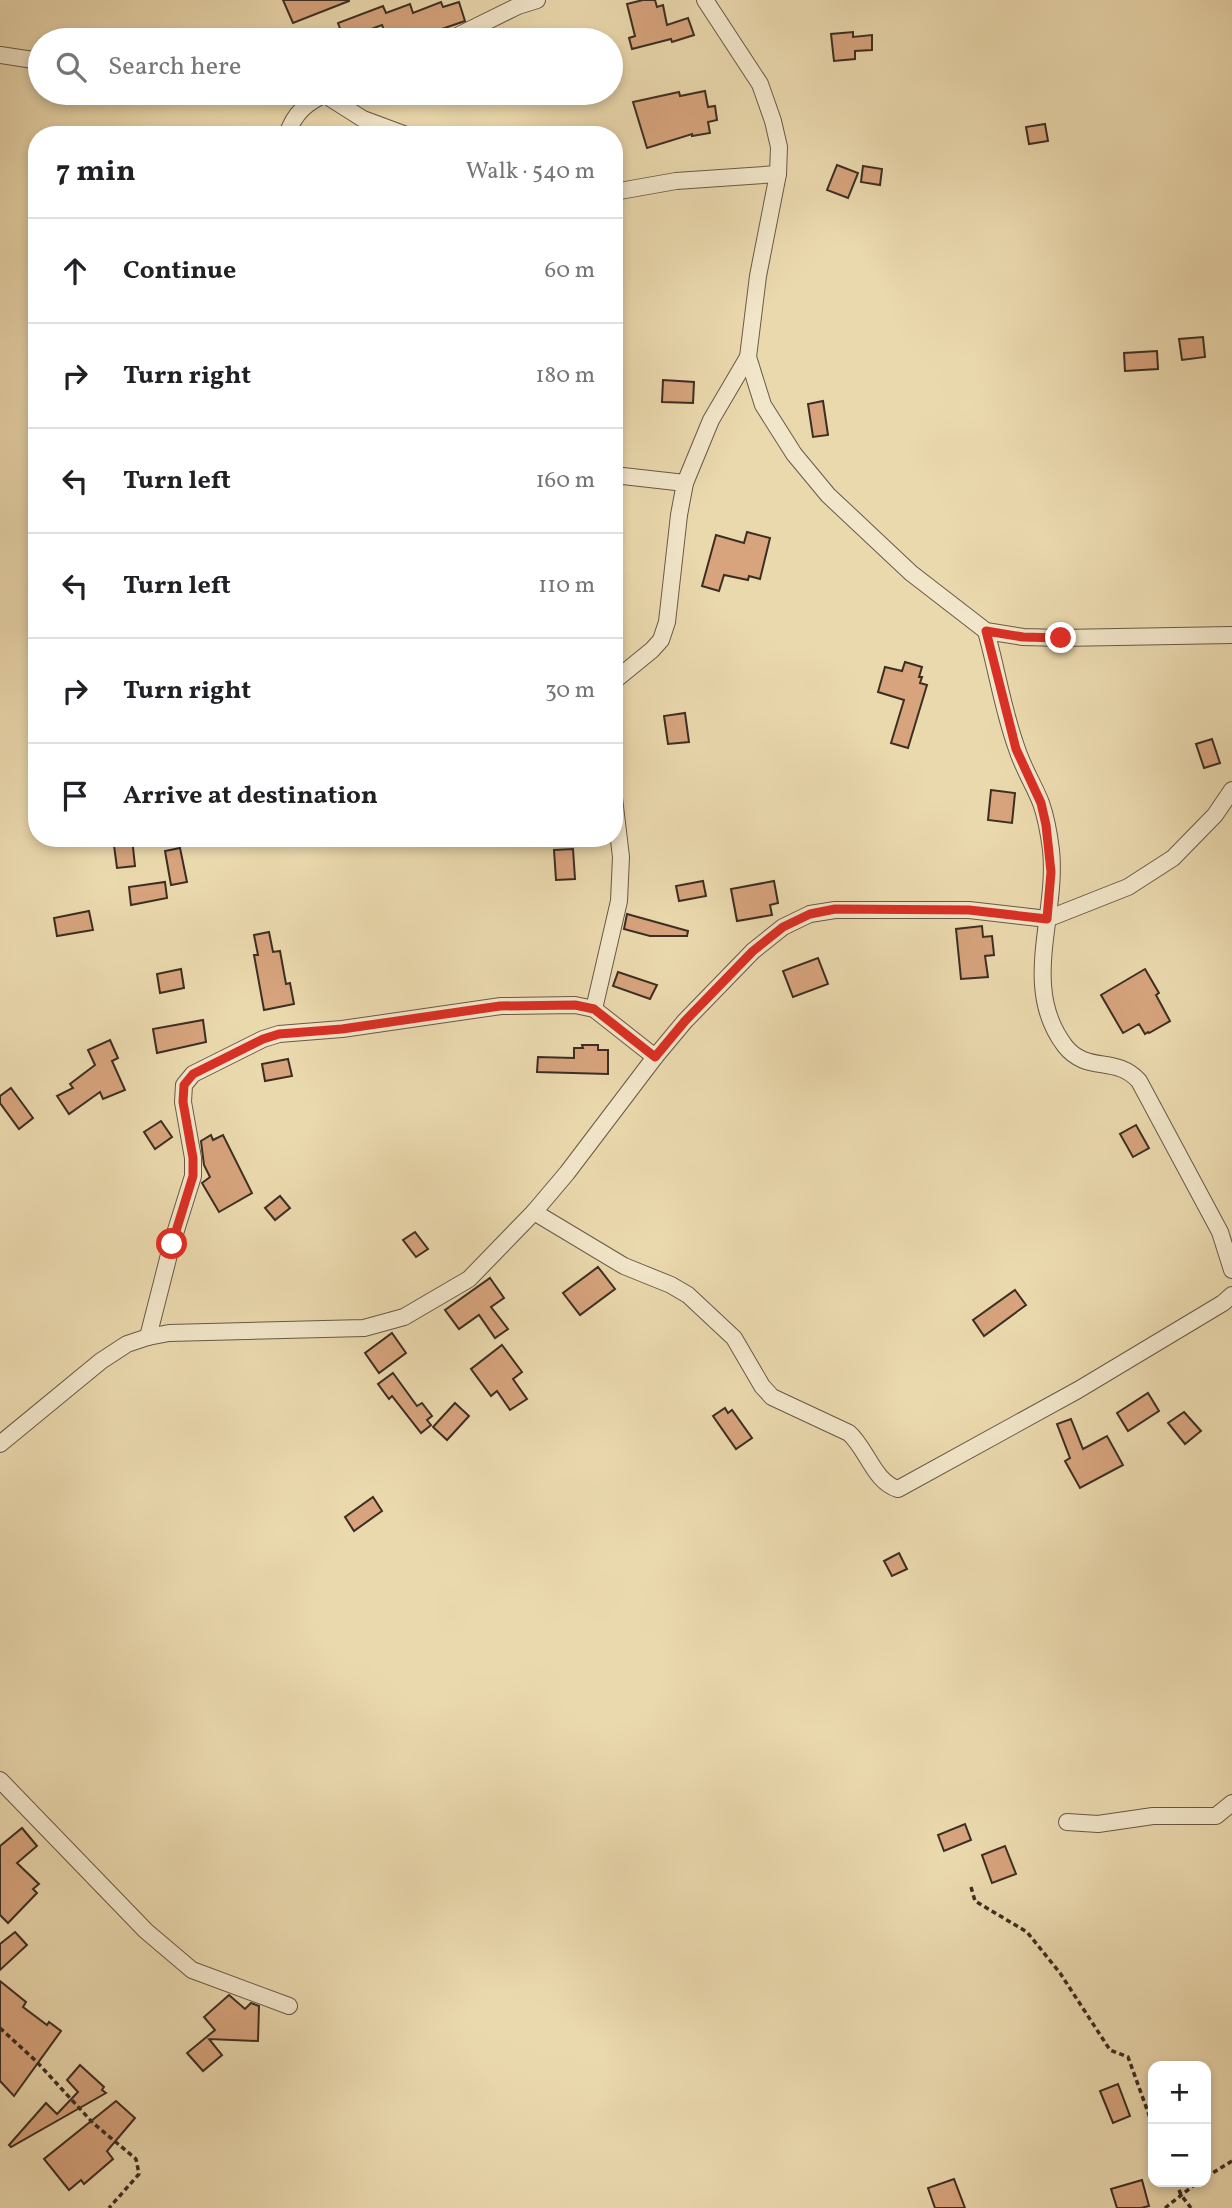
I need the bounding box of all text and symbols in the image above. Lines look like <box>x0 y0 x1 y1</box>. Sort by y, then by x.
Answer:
search box <box>28 28 623 105</box>
icon: search <box>52 48 90 86</box>
text: Search here <box>108 49 241 85</box>
text: 7 min <box>56 151 136 193</box>
text: Walk · 540 m <box>466 156 595 188</box>
icon: ahead <box>56 252 94 290</box>
text: Continue <box>123 253 236 289</box>
text: 60 m <box>545 255 595 287</box>
icon: right <box>56 357 94 395</box>
text: Turn right <box>123 358 251 394</box>
text: 180 m <box>536 360 595 392</box>
icon: left <box>56 462 94 500</box>
text: Turn left <box>123 463 231 499</box>
text: 160 m <box>536 465 595 497</box>
icon: left <box>56 567 94 605</box>
text: Turn left <box>123 568 231 604</box>
text: 110 m <box>538 570 595 602</box>
route end <box>1045 622 1076 653</box>
icon: right <box>56 672 94 710</box>
text: Turn right <box>123 673 251 709</box>
text: 30 m <box>545 675 595 707</box>
icon: arrive <box>56 777 94 815</box>
text: Arrive at destination <box>123 778 378 814</box>
route start <box>156 1228 187 1259</box>
map controls <box>1148 2061 1211 2187</box>
button: + <box>1148 2061 1211 2124</box>
button: − <box>1148 2124 1211 2187</box>

